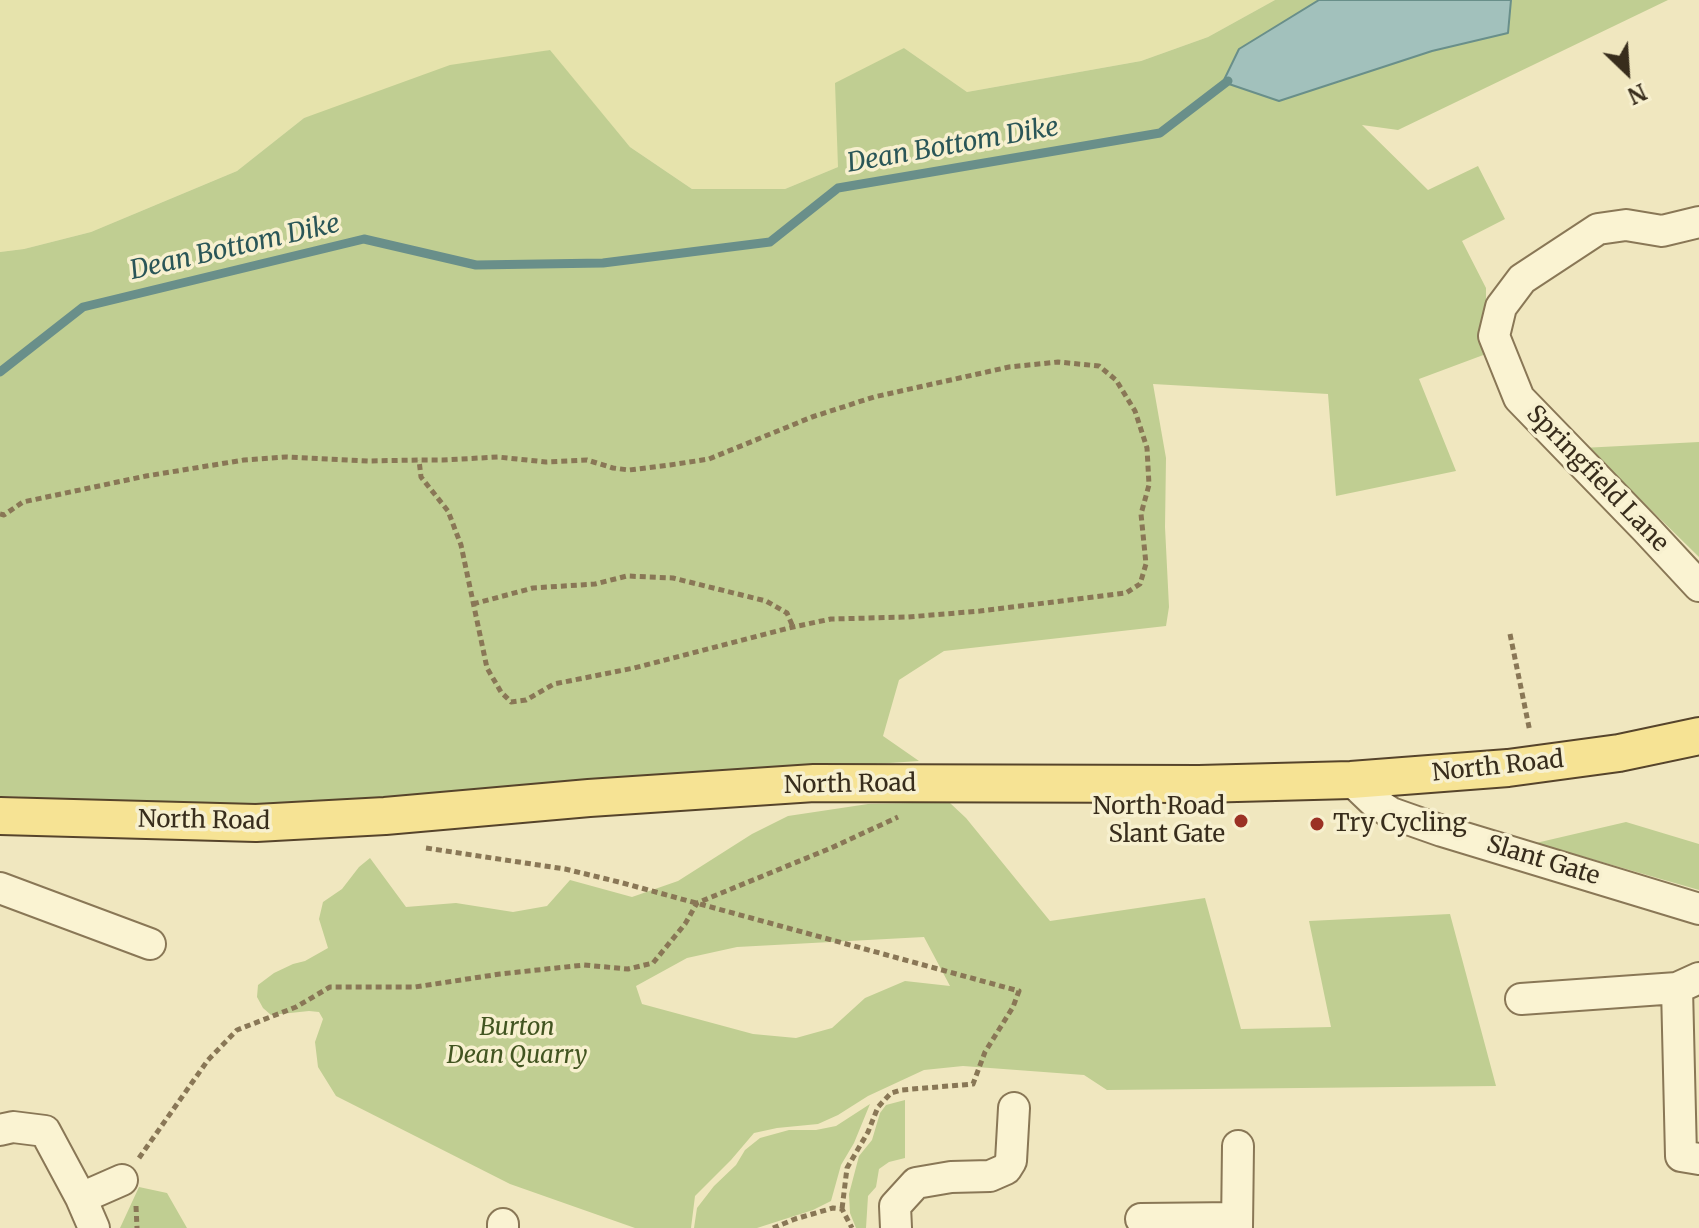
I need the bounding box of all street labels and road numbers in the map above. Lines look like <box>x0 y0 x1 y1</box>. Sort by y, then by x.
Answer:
street label: Springfield Lane <box>1520 400 1674 558</box>
street label: North Road <box>1431 746 1565 788</box>
street label: North Road <box>784 769 916 801</box>
street label: North Road <box>138 805 270 837</box>
street label: Slant Gate <box>1483 830 1603 892</box>

